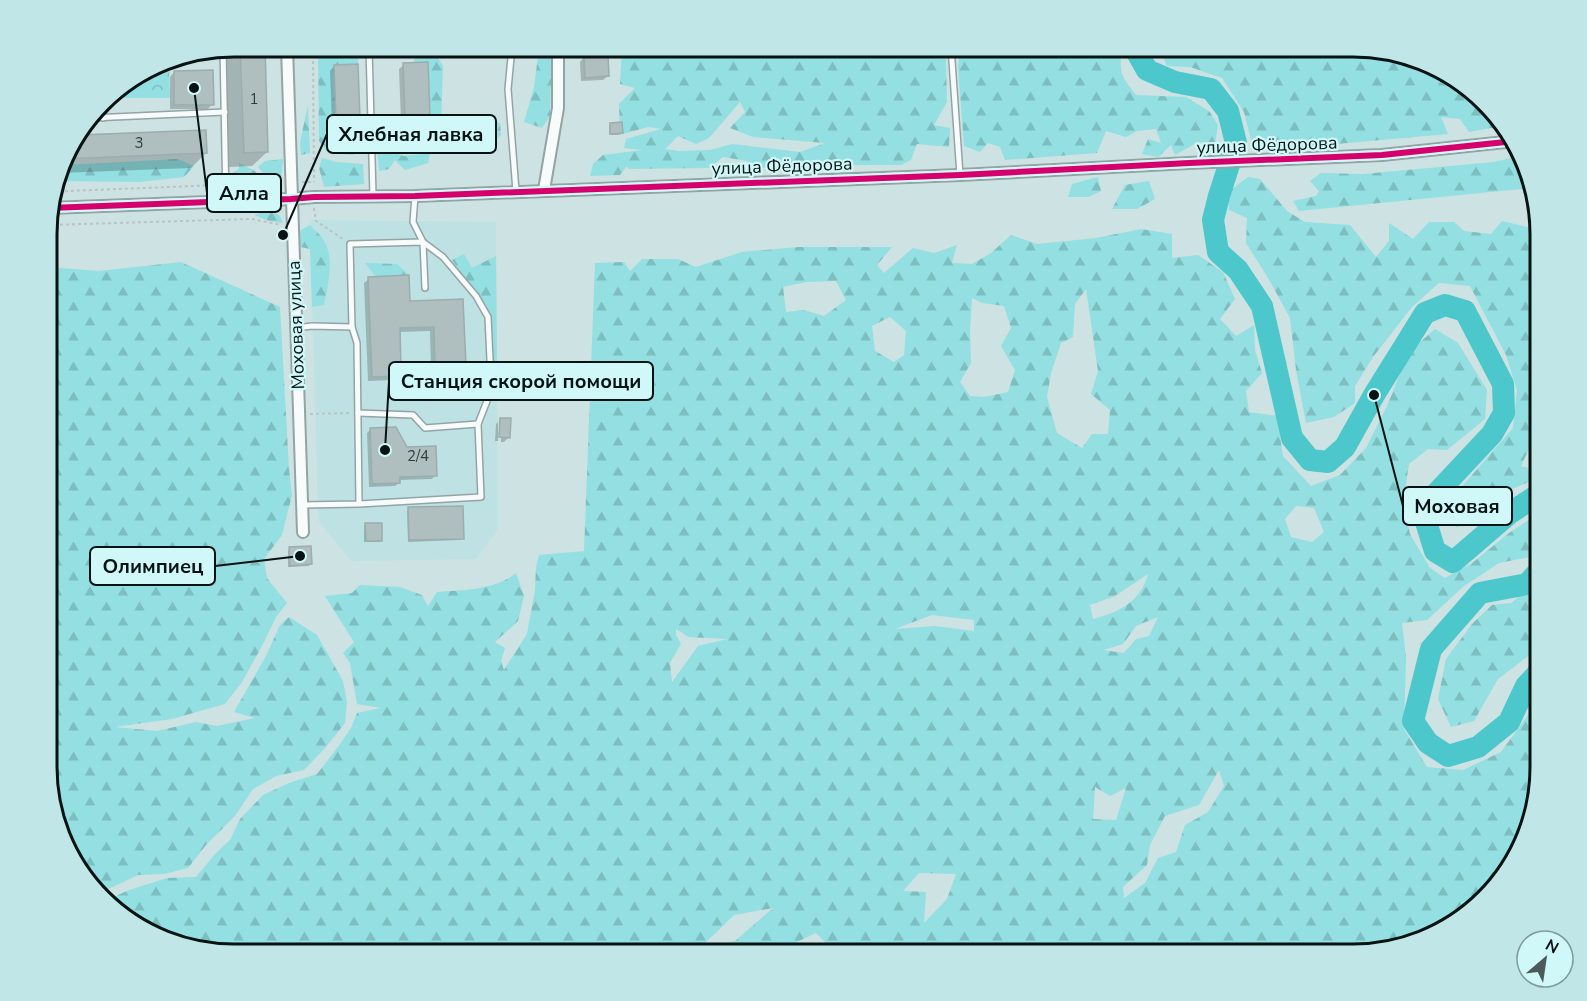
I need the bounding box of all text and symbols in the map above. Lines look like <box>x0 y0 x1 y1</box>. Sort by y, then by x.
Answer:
house number: 1 <box>249 89 259 109</box>
callout: Хлебная лавка <box>327 115 496 153</box>
text: Хлебная лавка <box>337 121 484 148</box>
street label: улица Фёдорова <box>1196 131 1338 159</box>
house number: 3 <box>134 133 144 153</box>
street label: улица Фёдорова <box>711 152 853 180</box>
callout: Алла <box>207 174 281 212</box>
text: Алла <box>219 180 269 207</box>
street label: Моховая улица <box>282 260 310 390</box>
callout: Станция скорой помощи <box>389 362 653 400</box>
text: Станция скорой помощи <box>401 368 641 395</box>
house number: 2/4 <box>407 446 429 466</box>
callout: Моховая <box>1403 487 1512 525</box>
text: Моховая <box>1414 493 1500 520</box>
callout: Олимпиец <box>90 547 215 585</box>
text: Олимпиец <box>103 553 204 580</box>
north arrow <box>1515 929 1575 989</box>
text: N <box>1541 934 1562 959</box>

